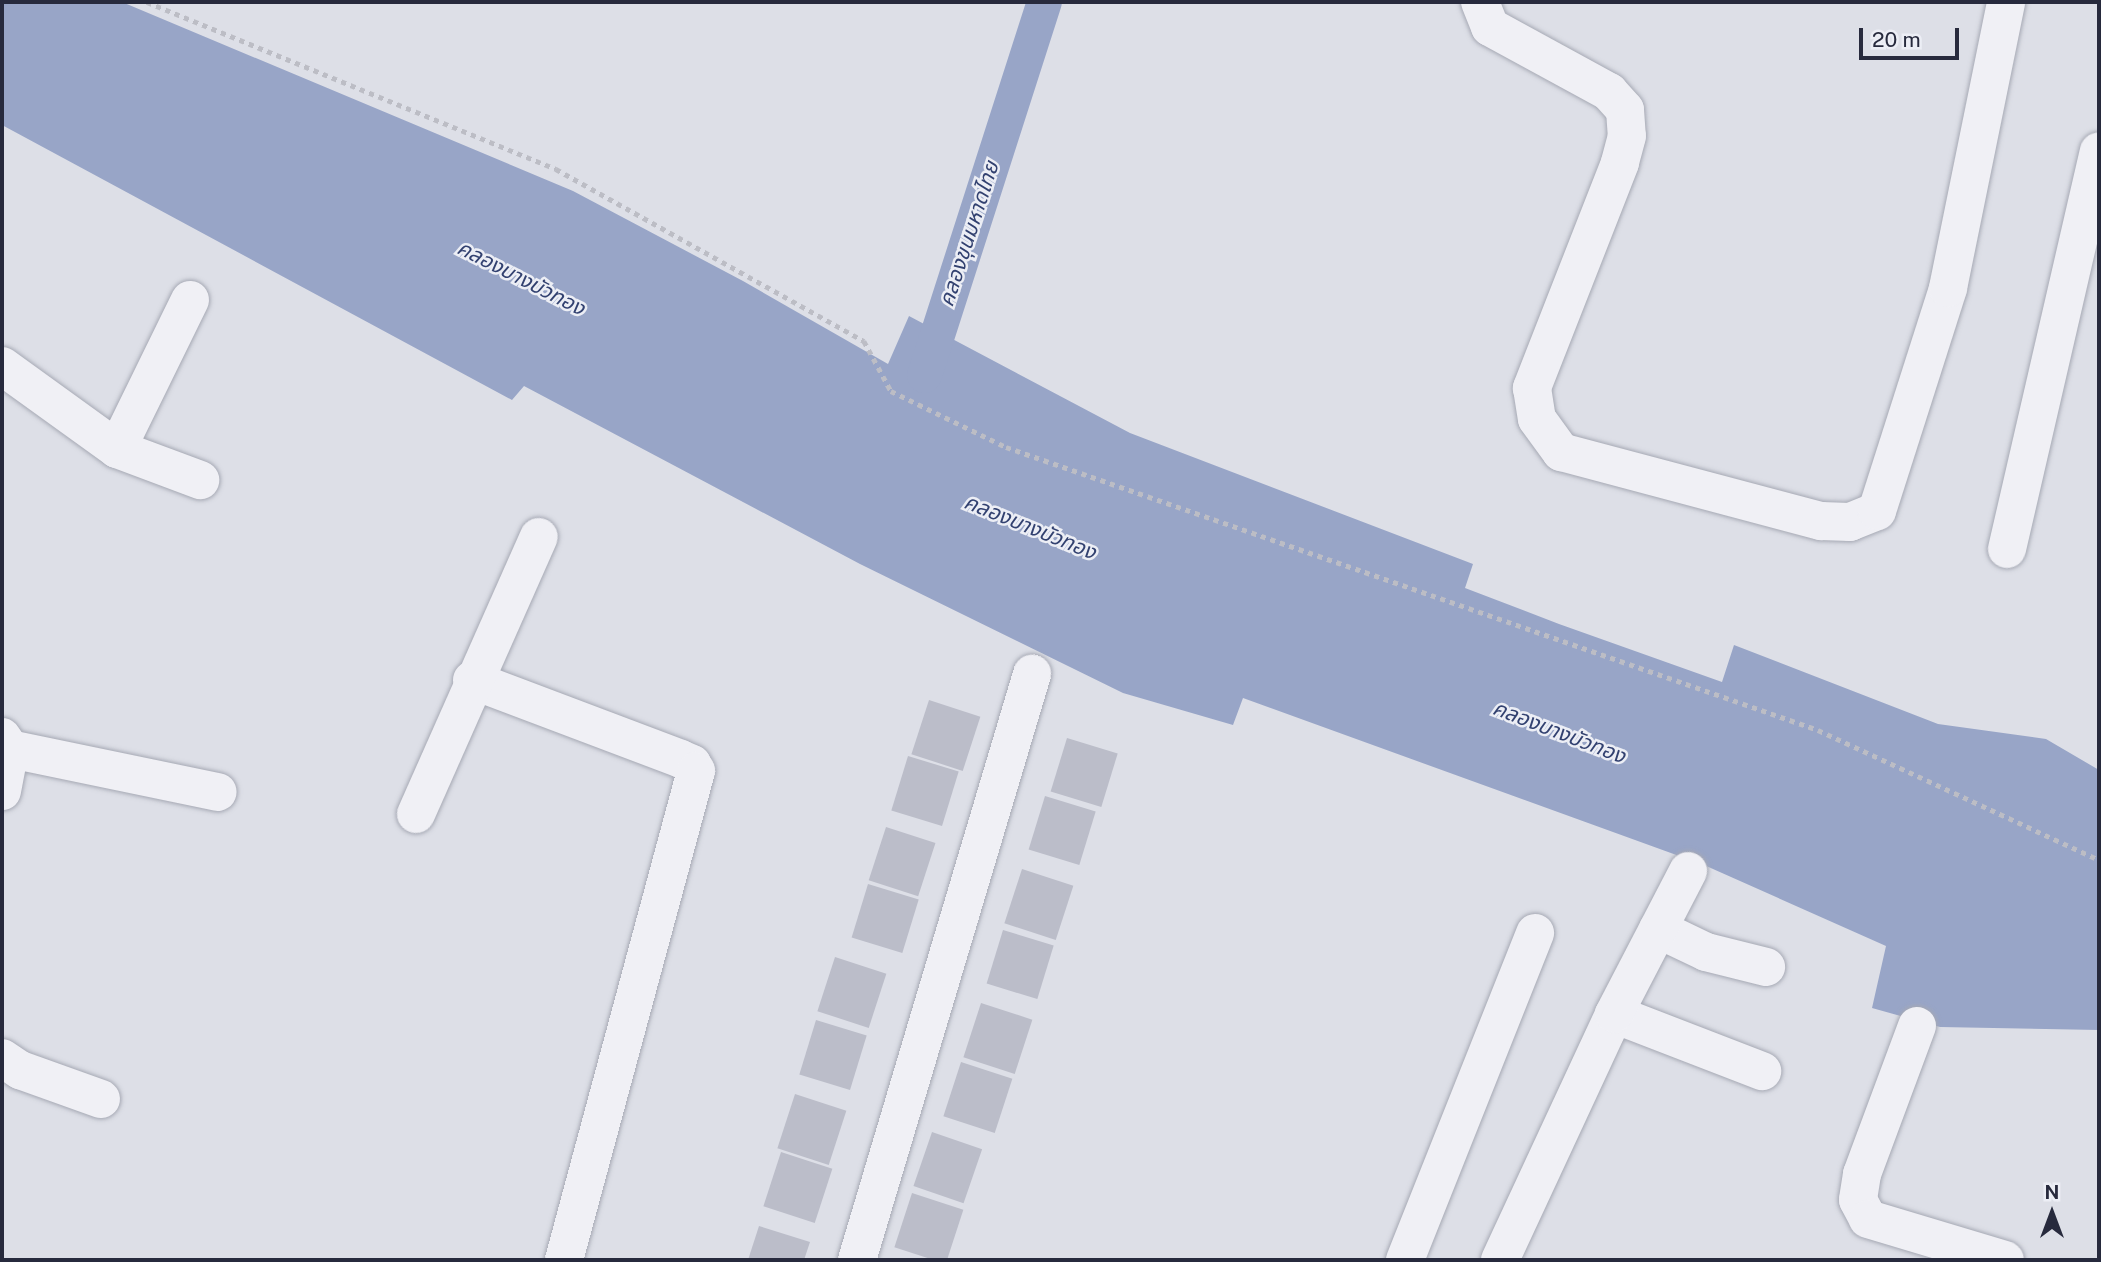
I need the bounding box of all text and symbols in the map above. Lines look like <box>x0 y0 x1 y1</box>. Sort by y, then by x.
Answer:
scale bar <box>1863 14 1963 58</box>
text: 20 m <box>1872 27 1921 52</box>
water label: คลองขุนมหาดไทย <box>934 158 1004 310</box>
water label: คลองบางบัวทอง <box>453 235 589 321</box>
water label: คลองบางบัวทอง <box>960 489 1100 565</box>
water label: คลองบางบัวทอง <box>1489 695 1629 769</box>
north arrow <box>2017 1178 2087 1248</box>
text: N <box>2045 1181 2059 1203</box>

